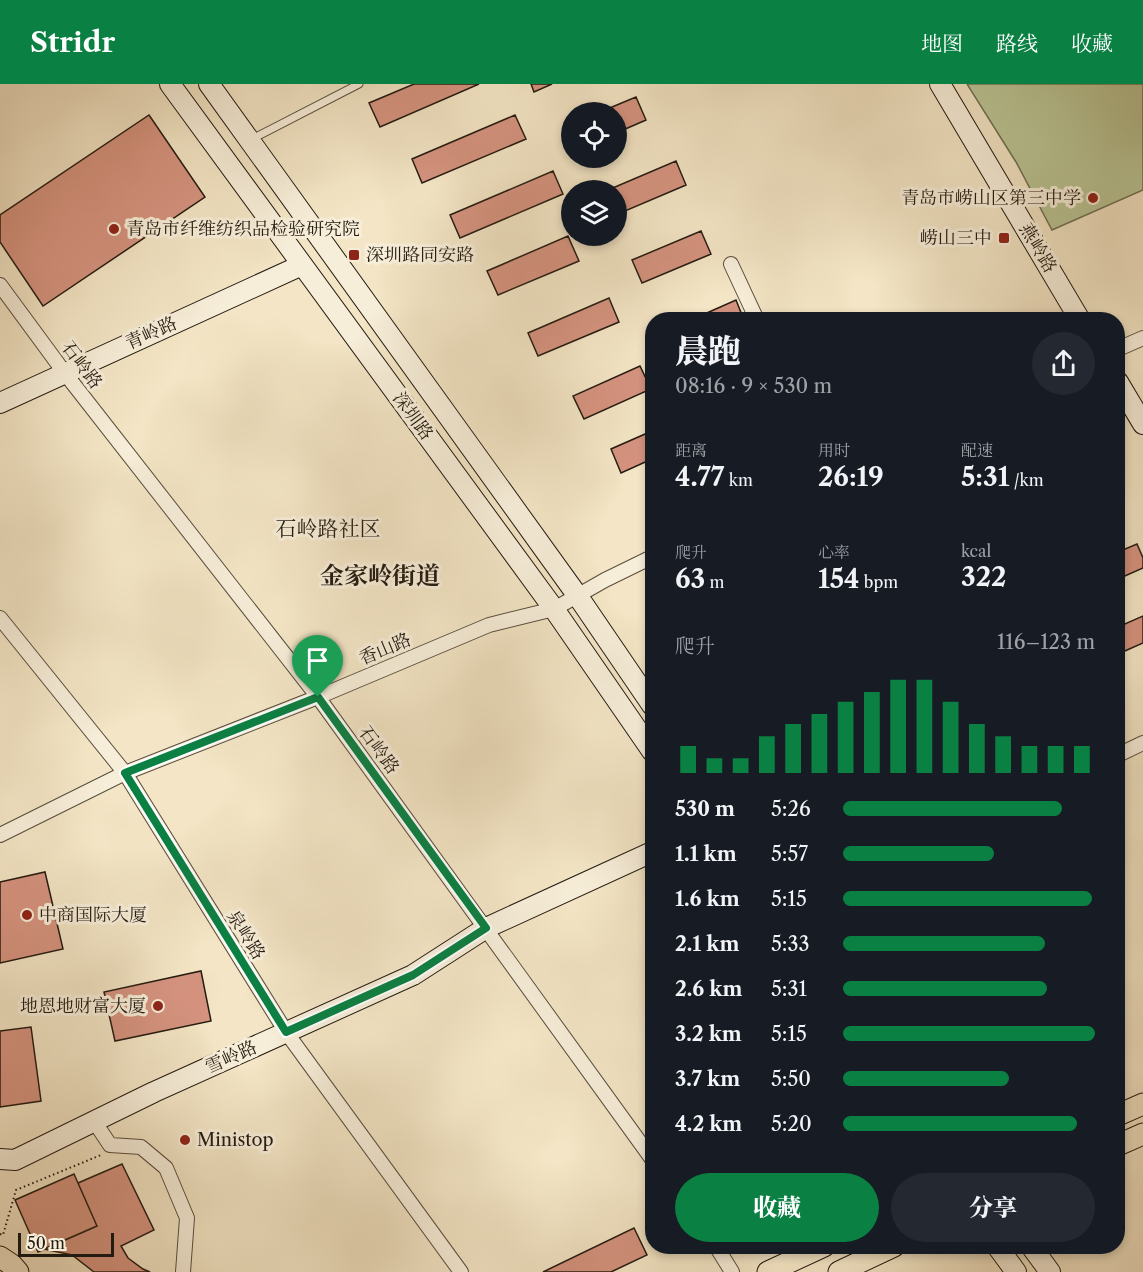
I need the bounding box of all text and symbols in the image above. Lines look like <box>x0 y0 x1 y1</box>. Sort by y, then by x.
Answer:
text: Stridr <box>30 25 115 59</box>
text: 地图 <box>921 31 963 56</box>
text: 路线 <box>996 31 1038 56</box>
text: 收藏 <box>1071 31 1113 56</box>
map controls <box>561 102 627 246</box>
button: locate <box>561 102 627 168</box>
button: layers <box>561 180 627 246</box>
place label: 青岛市崂山区第三中学 <box>901 187 1081 209</box>
marker: 青岛市崂山区第三中学 <box>1086 191 1100 205</box>
place label: 青岛市纤维纺织品检验研究院 <box>126 218 360 240</box>
street label: 燕岭路 <box>1015 219 1061 277</box>
marker: 青岛市纤维纺织品检验研究院 <box>107 222 121 236</box>
place label: 崂山三中 <box>920 227 992 249</box>
marker: 崂山三中 <box>997 231 1011 245</box>
place label: 深圳路同安路 <box>366 244 474 266</box>
marker: 深圳路同安路 <box>347 248 361 262</box>
street label: 青岭路 <box>122 312 180 354</box>
text: 晨跑 <box>675 331 741 372</box>
button: share <box>1032 332 1095 395</box>
street label: 石岭路 <box>57 337 107 393</box>
text: 08:16 · 9 × 530 m <box>675 374 832 398</box>
street label: 深圳路 <box>388 388 438 444</box>
text: 距离 <box>675 440 707 460</box>
text: 用时 <box>818 440 850 460</box>
text: 配速 <box>961 440 993 460</box>
text: 4.77 <box>675 461 724 493</box>
text: 26:19 <box>818 461 884 493</box>
text: 5:31 <box>961 461 1009 493</box>
text: km <box>724 470 753 490</box>
text: /km <box>1009 470 1044 490</box>
district label: 石岭路社区 <box>276 516 381 541</box>
text: kcal <box>961 541 991 561</box>
text: 爬升 <box>675 542 707 562</box>
text: 心率 <box>818 542 850 562</box>
district label: 金家岭街道 <box>320 561 440 590</box>
text: 322 <box>961 561 1006 593</box>
text: 63 <box>675 563 705 595</box>
text: 154 <box>818 563 859 595</box>
text: m <box>705 572 724 592</box>
text: bpm <box>859 572 898 592</box>
street label: 香山路 <box>356 628 414 670</box>
text: 116–123 m <box>997 630 1095 654</box>
text: 爬升 <box>675 634 715 658</box>
pin <box>292 635 343 697</box>
icon: arrive <box>301 644 334 677</box>
street label: 石岭路 <box>354 722 404 778</box>
text: 530 m <box>675 797 735 821</box>
text: 5:26 <box>771 797 811 821</box>
text: 1.1 km <box>675 842 737 866</box>
text: 5:57 <box>771 842 808 866</box>
text: 1.6 km <box>675 887 740 911</box>
text: 5:15 <box>771 887 807 911</box>
place label: 中商国际大厦 <box>39 904 147 926</box>
street label: 泉岭路 <box>222 906 270 964</box>
marker: 中商国际大厦 <box>20 908 34 922</box>
text: 2.1 km <box>675 932 739 956</box>
text: 5:33 <box>771 932 810 956</box>
text: 2.6 km <box>675 977 742 1001</box>
text: 5:31 <box>771 977 807 1001</box>
place label: 地恩地财富大厦 <box>20 995 146 1017</box>
marker: 地恩地财富大厦 <box>151 999 165 1013</box>
text: 3.2 km <box>675 1022 742 1046</box>
text: 5:15 <box>771 1022 807 1046</box>
street label: 雪岭路 <box>202 1036 260 1078</box>
text: 3.7 km <box>675 1067 740 1091</box>
text: 5:50 <box>771 1067 811 1091</box>
text: 4.2 km <box>675 1112 742 1136</box>
text: 5:20 <box>771 1112 812 1136</box>
place label: Ministop <box>197 1129 274 1151</box>
marker: Ministop <box>178 1133 192 1147</box>
button: 收藏 <box>675 1173 879 1242</box>
button: 分享 <box>891 1173 1095 1242</box>
scale bar <box>18 1230 114 1258</box>
text: 50 m <box>27 1233 65 1253</box>

